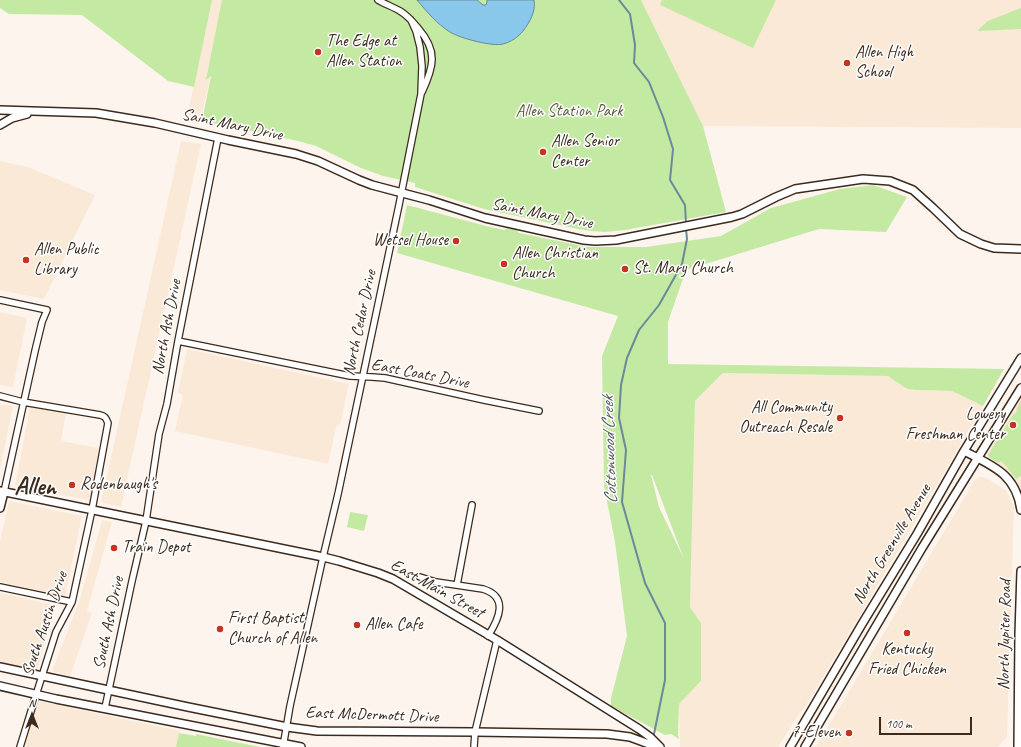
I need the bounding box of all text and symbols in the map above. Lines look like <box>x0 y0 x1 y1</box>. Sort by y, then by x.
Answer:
place label: The Edge at Allen Station <box>326 32 402 72</box>
place label: Allen High School <box>855 43 913 83</box>
marker: The Edge at Allen Station <box>313 47 323 57</box>
marker: Allen High School <box>842 58 852 68</box>
park label: Allen Station Park <box>516 102 622 122</box>
street label: Saint Mary Drive <box>180 104 284 146</box>
place label: Allen Senior Center <box>551 132 619 172</box>
marker: Allen Senior Center <box>538 147 548 157</box>
street label: Saint Mary Drive <box>490 194 594 234</box>
place label: Wetsel House <box>373 231 448 251</box>
marker: Wetsel House <box>451 236 461 246</box>
place label: Allen Public Library <box>34 240 99 280</box>
place label: Allen Christian Church <box>512 244 598 284</box>
marker: Allen Public Library <box>21 255 31 265</box>
marker: Allen Christian Church <box>499 259 509 269</box>
place label: St. Mary Church <box>633 259 733 279</box>
marker: St. Mary Church <box>620 264 630 274</box>
street label: North Cedar Drive <box>339 268 381 378</box>
street label: North Ash Drive <box>148 278 186 376</box>
street label: East Coats Drive <box>370 355 470 393</box>
water label: Cottonwood Creek <box>597 396 623 504</box>
place label: All Community Outreach Resale <box>739 398 832 438</box>
place label: Lowery Freshman Center <box>906 405 1005 445</box>
marker: All Community Outreach Resale <box>835 413 845 423</box>
marker: Lowery Freshman Center <box>1008 420 1018 430</box>
district label: Allen <box>14 472 56 502</box>
place label: Rodenbaugh's <box>80 475 157 495</box>
marker: Rodenbaugh's <box>67 480 77 490</box>
street label: North Greenville Avenue <box>848 480 936 608</box>
place label: Train Depot <box>122 538 190 558</box>
marker: Train Depot <box>109 543 119 553</box>
street label: East Main Street <box>387 555 487 623</box>
street label: South Austin Drive <box>18 569 72 679</box>
street label: South Ash Drive <box>89 575 129 671</box>
street label: North Jupiter Road <box>994 580 1016 690</box>
place label: First Baptist Church of Allen <box>228 609 317 649</box>
place label: Allen Cafe <box>365 615 422 635</box>
marker: Allen Cafe <box>352 620 362 630</box>
marker: First Baptist Church of Allen <box>215 624 225 634</box>
marker: Kentucky Fried Chicken <box>902 628 912 638</box>
place label: Kentucky Fried Chicken <box>868 640 946 680</box>
north arrow <box>12 695 52 735</box>
text: N <box>29 696 35 710</box>
street label: East McDermott Drive <box>305 702 439 728</box>
scale bar <box>881 709 974 735</box>
text: 100 m <box>886 716 912 732</box>
place label: 7-Eleven <box>792 723 841 743</box>
marker: 7-Eleven <box>844 728 854 738</box>

